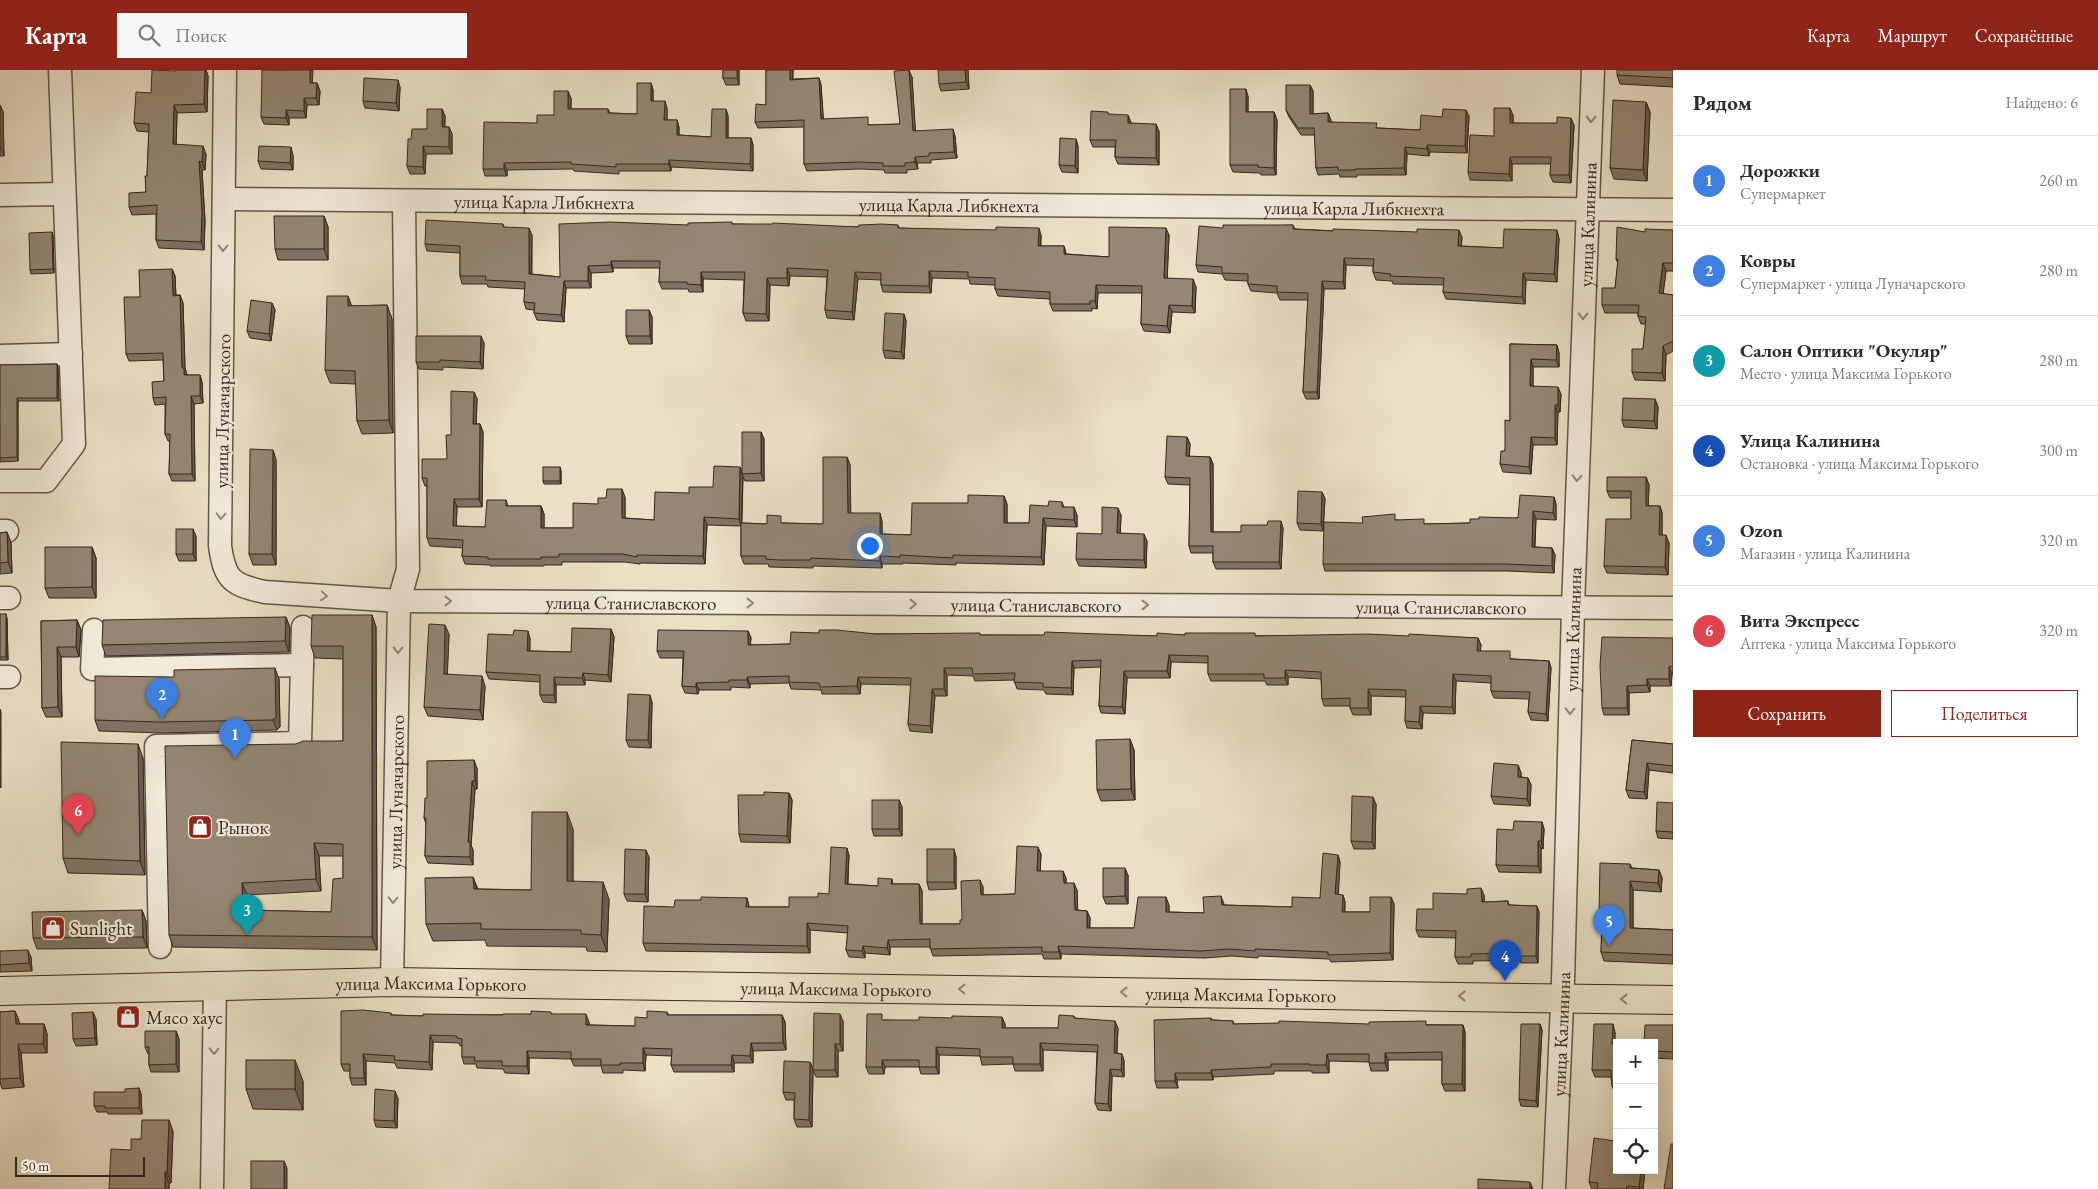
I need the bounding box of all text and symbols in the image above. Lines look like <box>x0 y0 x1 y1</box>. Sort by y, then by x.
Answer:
search box <box>117 13 467 58</box>
text: Карта <box>25 20 87 51</box>
icon: search <box>135 21 163 49</box>
text: Поиск <box>175 23 227 48</box>
text: Карта <box>1807 24 1850 47</box>
text: Маршрут <box>1878 24 1947 47</box>
text: Сохранённые <box>1975 24 2073 47</box>
text: Рядом <box>1693 89 1752 116</box>
text: Найдено: 6 <box>2006 92 2078 113</box>
one-way arrow <box>1585 115 1596 123</box>
text: Дорожки <box>1740 158 1820 183</box>
street label: улица Калинина <box>1573 161 1603 288</box>
text: 1 <box>1705 170 1713 191</box>
text: 260 m <box>2039 170 2078 191</box>
text: Супермаркет <box>1740 183 1826 204</box>
street label: улица Карла Либкнехта <box>454 189 635 215</box>
street label: улица Карла Либкнехта <box>859 192 1040 218</box>
street label: улица Карла Либкнехта <box>1264 195 1445 221</box>
one-way arrow <box>218 244 228 252</box>
text: Ковры <box>1740 248 1796 273</box>
text: 2 <box>1705 260 1713 281</box>
text: 280 m <box>2039 260 2078 281</box>
text: Супермаркет · улица Луначарского <box>1740 273 1966 294</box>
one-way arrow <box>1578 312 1589 320</box>
street label: улица Луначарского <box>209 333 236 489</box>
text: Салон Оптики "Окуляр" <box>1740 338 1948 363</box>
text: 3 <box>1705 350 1713 371</box>
text: 280 m <box>2039 350 2078 371</box>
text: Место · улица Максима Горького <box>1740 363 1952 384</box>
text: Улица Калинина <box>1740 428 1880 453</box>
text: 4 <box>1705 440 1713 461</box>
text: 300 m <box>2039 440 2078 461</box>
text: Остановка · улица Максима Горького <box>1740 453 1979 474</box>
one-way arrow <box>1572 475 1583 483</box>
one-way arrow <box>215 512 226 520</box>
text: Ozon <box>1740 518 1783 543</box>
text: 5 <box>1705 530 1713 551</box>
text: 320 m <box>2039 530 2078 551</box>
your location <box>857 533 883 559</box>
text: Магазин · улица Калинина <box>1740 543 1910 564</box>
street label: улица Калинина <box>1559 566 1588 692</box>
street label: улица Станиславского <box>546 590 717 616</box>
one-way arrow <box>320 591 328 602</box>
street label: улица Станиславского <box>951 592 1122 618</box>
street label: улица Станиславского <box>1356 594 1526 620</box>
one-way arrow <box>444 596 452 606</box>
one-way arrow <box>746 598 754 608</box>
one-way arrow <box>909 599 917 609</box>
one-way arrow <box>1142 600 1149 610</box>
text: Вита Экспресс <box>1740 608 1860 633</box>
text: 6 <box>1705 620 1713 641</box>
text: 320 m <box>2039 620 2078 641</box>
text: Аптека · улица Максима Горького <box>1740 633 1956 654</box>
one-way arrow <box>393 646 403 654</box>
pin: 2 <box>146 678 178 719</box>
button: Сохранить <box>1693 690 1881 737</box>
button: Поделиться <box>1891 690 2078 737</box>
one-way arrow <box>1565 707 1576 715</box>
street label: улица Луначарского <box>382 714 410 870</box>
pin: 1 <box>219 718 251 759</box>
pin: 6 <box>62 794 94 835</box>
shop icon: Рынок <box>187 814 213 840</box>
place label: Рынок <box>218 815 268 840</box>
pin: 3 <box>231 894 263 935</box>
one-way arrow <box>388 896 398 904</box>
pin: 5 <box>1593 905 1625 946</box>
shop icon: Sunlight <box>40 915 66 941</box>
place label: Sunlight <box>70 916 132 941</box>
pin: 4 <box>1489 940 1521 981</box>
street label: улица Максима Горького <box>335 970 527 997</box>
street label: улица Калинина <box>1546 971 1576 1097</box>
street label: улица Максима Горького <box>740 975 932 1003</box>
street label: улица Максима Горького <box>1145 981 1337 1008</box>
one-way arrow <box>958 984 966 995</box>
one-way arrow <box>1120 986 1128 997</box>
one-way arrow <box>1458 991 1466 1001</box>
one-way arrow <box>1620 993 1628 1004</box>
shop icon: Мясо хаус <box>115 1004 141 1030</box>
place label: Мясо хаус <box>146 1005 223 1030</box>
map controls <box>1613 1039 1658 1174</box>
button: + <box>1613 1039 1658 1084</box>
one-way arrow <box>209 1048 219 1055</box>
button: − <box>1613 1084 1658 1129</box>
button: locate <box>1613 1129 1658 1174</box>
scale bar <box>15 1154 145 1177</box>
text: 50 m <box>22 1157 49 1175</box>

